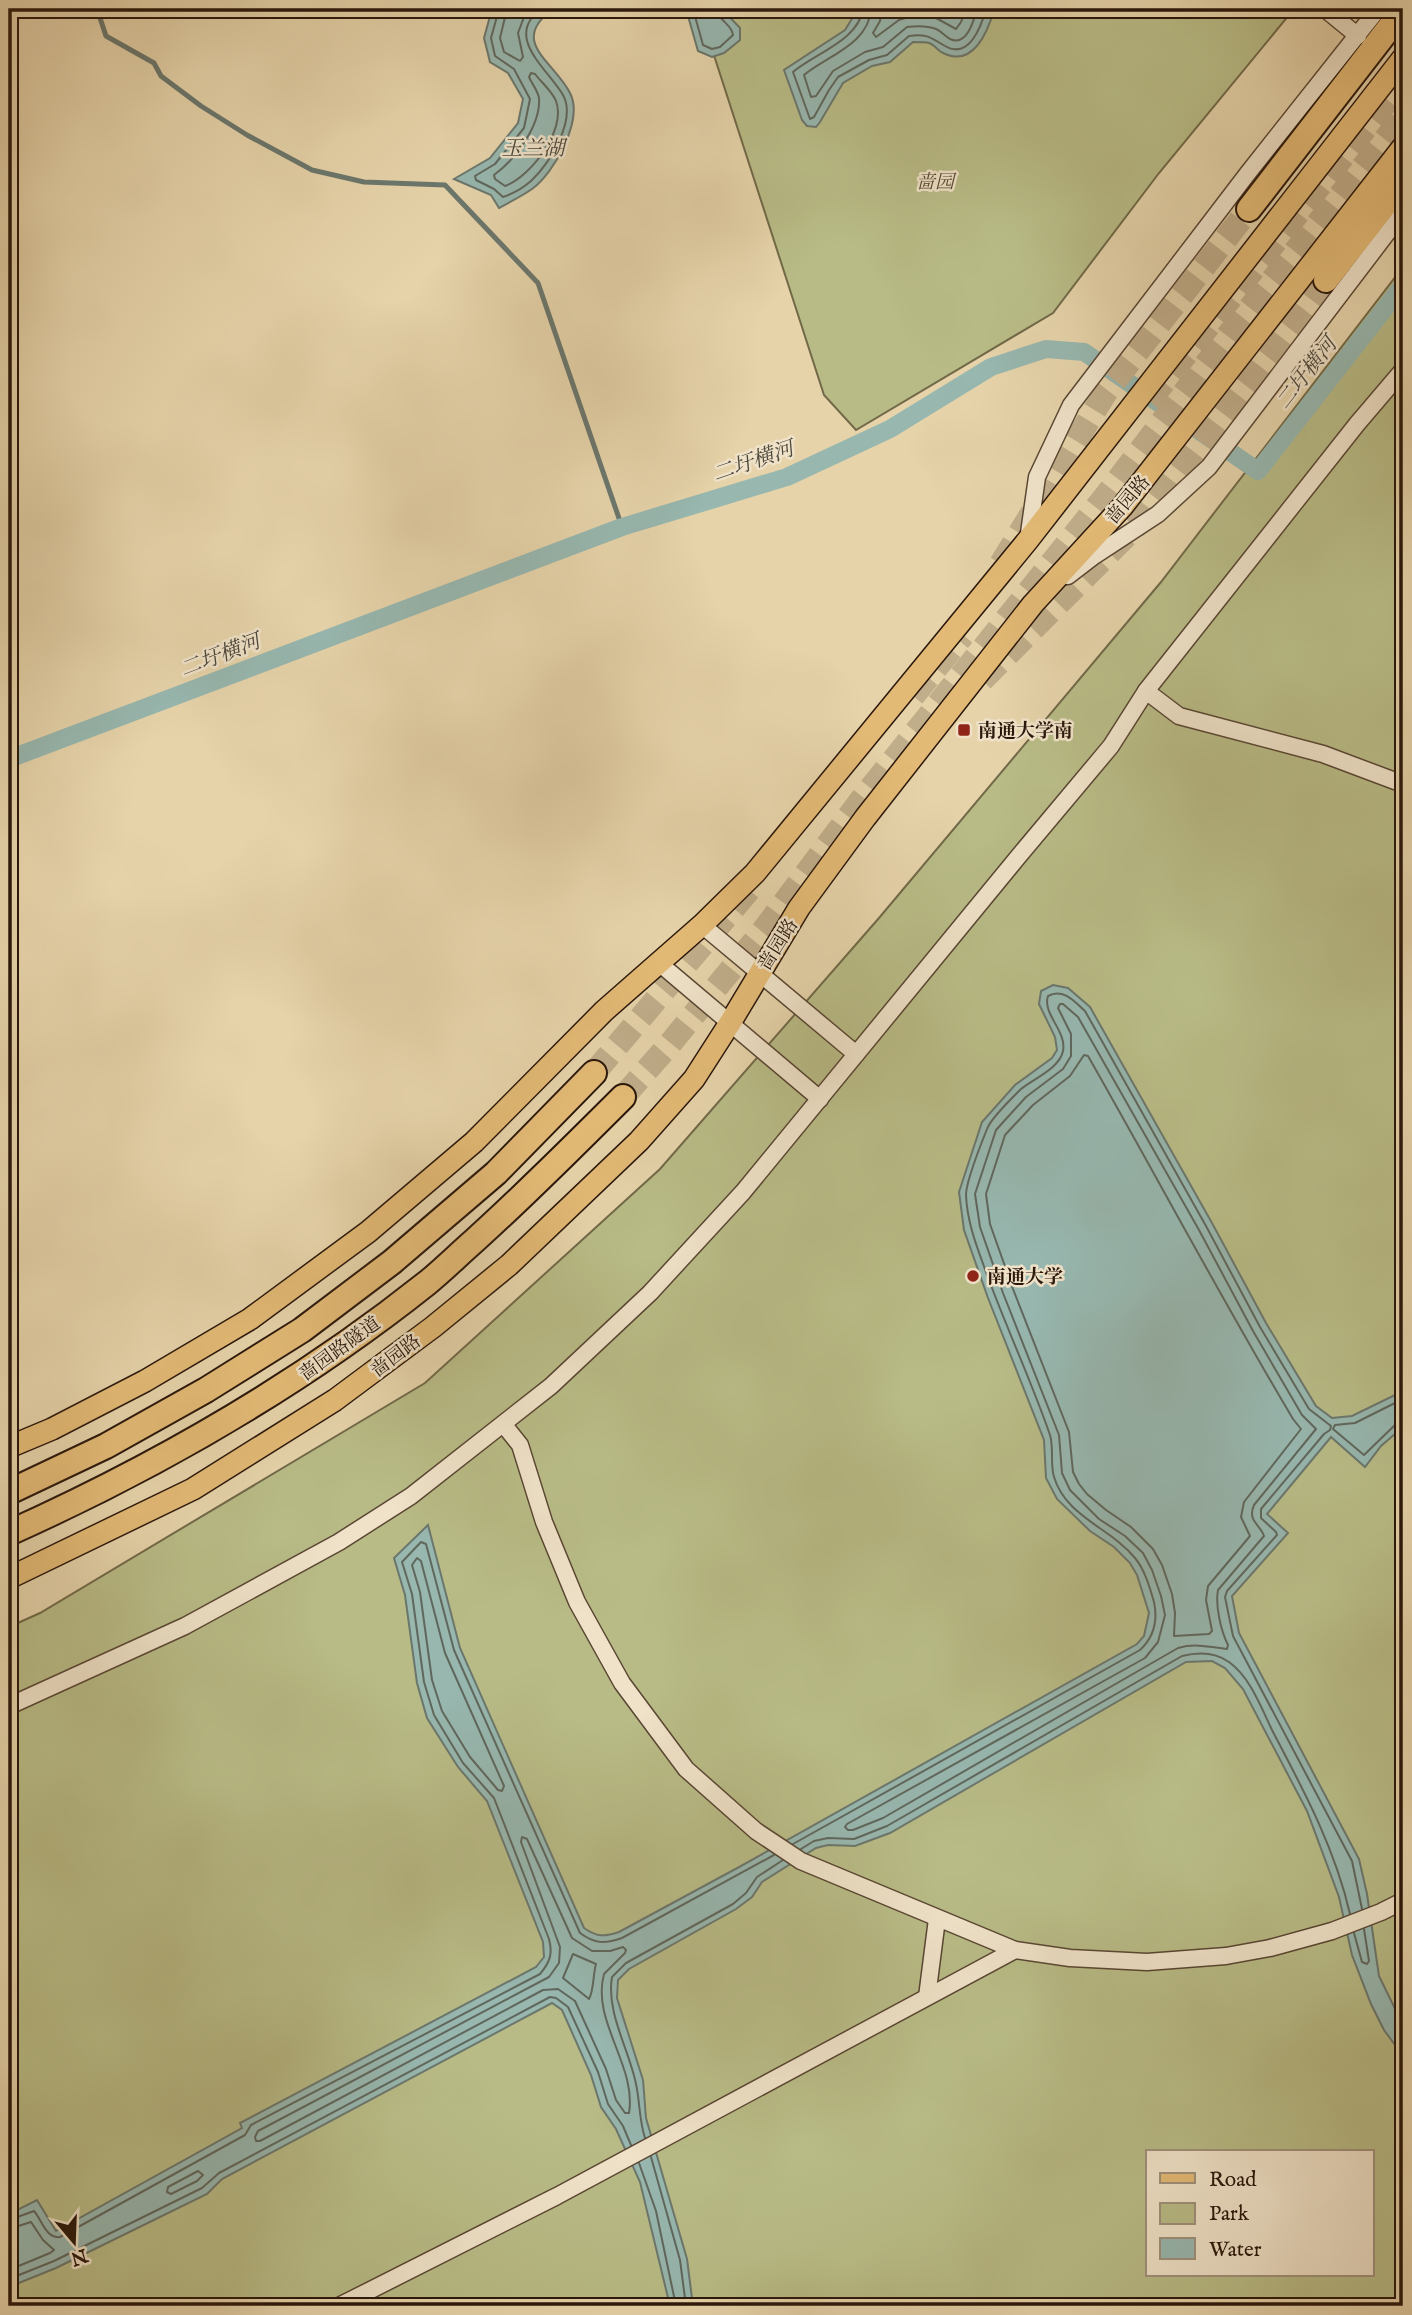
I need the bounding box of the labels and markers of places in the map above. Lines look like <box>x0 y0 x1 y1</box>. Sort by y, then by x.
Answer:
place label: 南通大学南 <box>978 720 1073 744</box>
marker: 南通大学南 <box>956 722 972 738</box>
place label: 南通大学 <box>987 1266 1063 1290</box>
marker: 南通大学 <box>965 1268 981 1284</box>

